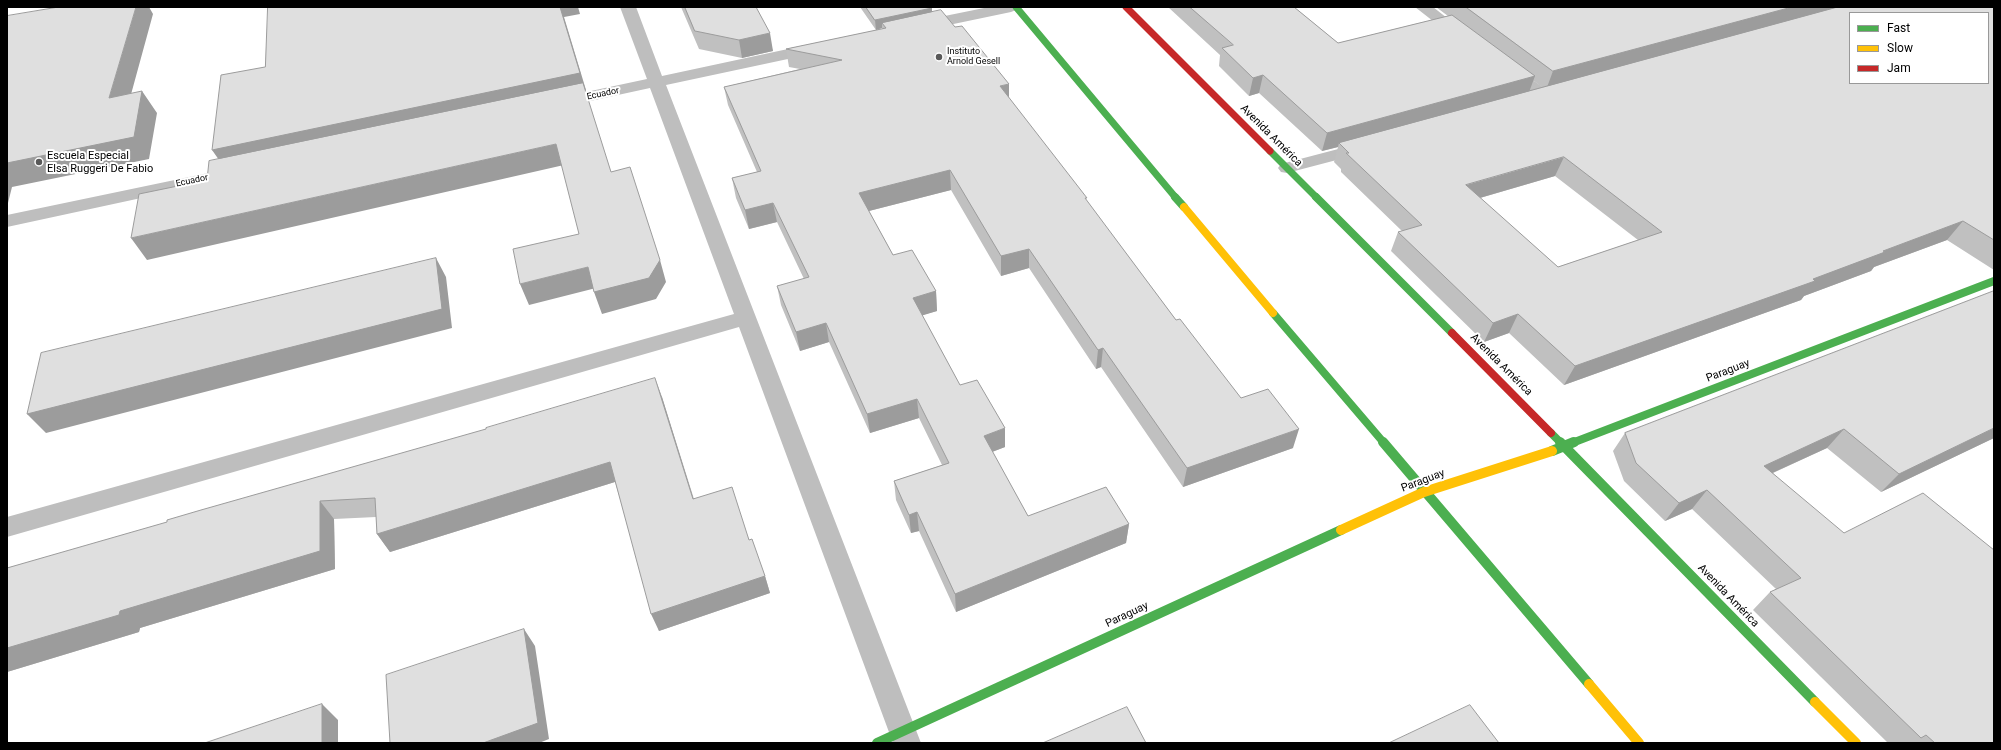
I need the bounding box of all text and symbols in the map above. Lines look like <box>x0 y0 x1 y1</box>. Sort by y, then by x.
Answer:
legend <box>1849 12 1989 84</box>
text: Fast <box>1887 21 1910 35</box>
text: Slow <box>1887 41 1913 55</box>
place label: Instituto Arnold Gesell <box>947 47 1000 68</box>
marker: Instituto Arnold Gesell <box>934 52 944 62</box>
text: Jam <box>1887 61 1911 75</box>
street label: Ecuador <box>586 85 620 103</box>
street label: Avenida América <box>1237 102 1305 170</box>
place label: Escuela Especial Elsa Ruggeri De Fabio <box>47 149 153 175</box>
marker: Escuela Especial Elsa Ruggeri De Fabio <box>34 157 44 167</box>
street label: Ecuador <box>175 172 209 190</box>
street label: Avenida América <box>1467 331 1535 399</box>
street label: Paraguay <box>1704 357 1752 385</box>
street label: Paraguay <box>1399 467 1447 495</box>
street label: Avenida América <box>1695 562 1761 630</box>
street label: Paraguay <box>1103 599 1151 631</box>

